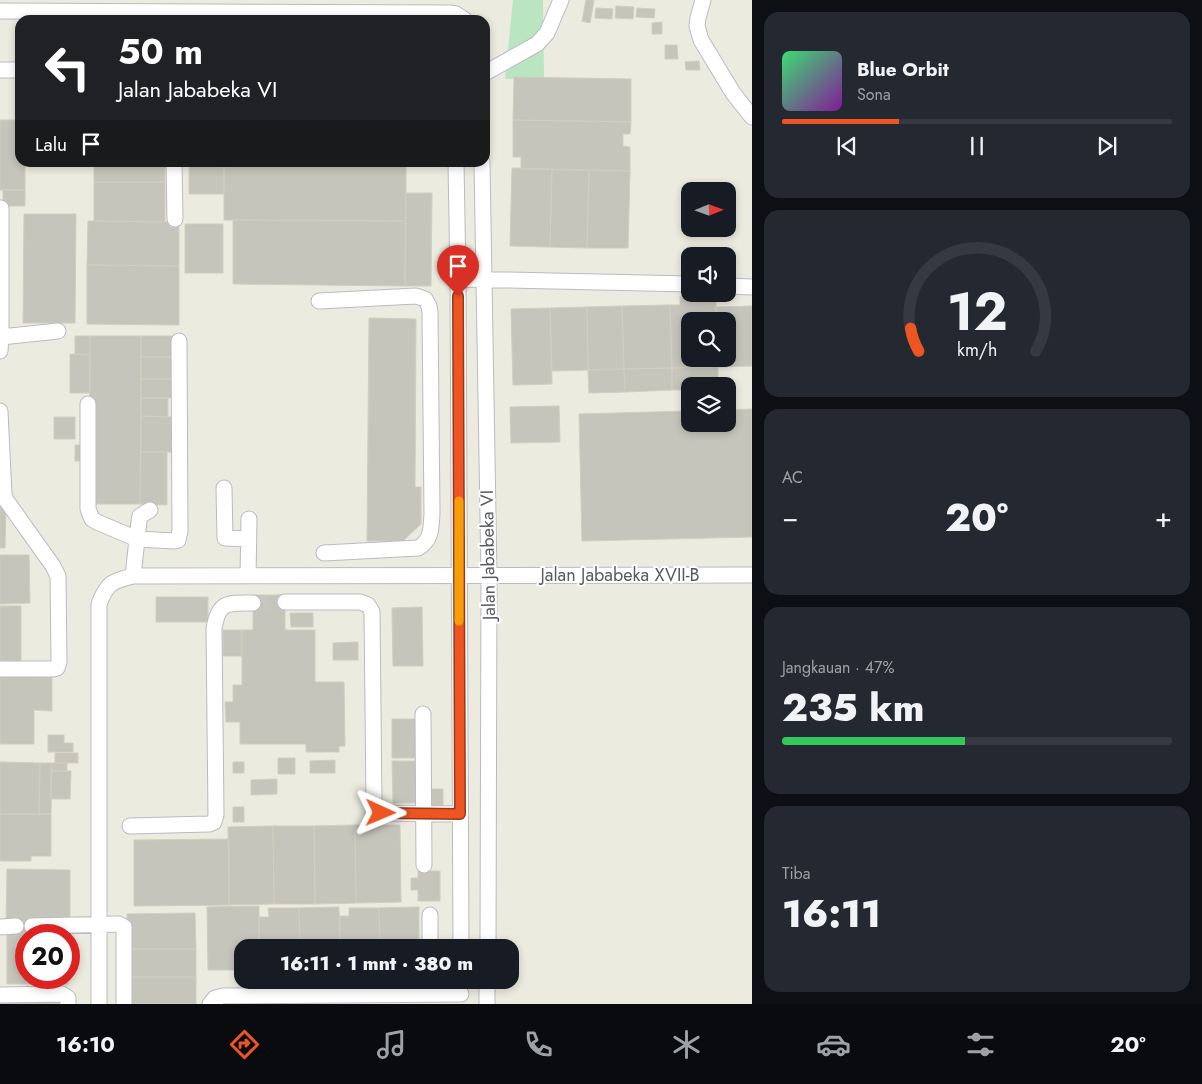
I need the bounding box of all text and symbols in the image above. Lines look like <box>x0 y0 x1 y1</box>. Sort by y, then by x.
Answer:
text: 50 m <box>118 27 203 77</box>
icon: left <box>35 35 100 100</box>
text: Blue Orbit <box>857 56 949 83</box>
text: Jalan Jababeka VI <box>118 73 277 105</box>
text: Sona <box>857 83 891 106</box>
icon: arrive <box>77 130 105 158</box>
text: Lalu <box>35 131 67 158</box>
icon: previous <box>833 132 861 160</box>
icon: pause <box>963 132 991 160</box>
icon: next <box>1093 132 1121 160</box>
north arrow <box>681 182 736 238</box>
map controls <box>681 182 736 432</box>
pin <box>437 245 479 296</box>
button: sound <box>681 247 736 302</box>
icon: arrive <box>444 252 472 280</box>
text: 12 <box>947 274 1007 350</box>
button: search <box>681 312 736 367</box>
text: km/h <box>957 337 997 363</box>
button: layers <box>681 377 736 432</box>
text: AC <box>782 466 803 489</box>
street label: Jalan Jababeka VI <box>474 490 502 622</box>
text: 20° <box>945 490 1008 545</box>
text: − <box>782 497 799 538</box>
text: + <box>1155 497 1172 538</box>
street label: Jalan Jababeka XVII-B <box>538 562 700 588</box>
text: Jangkauan · 47% <box>782 656 894 679</box>
text: 235 km <box>782 680 924 735</box>
position arrow <box>354 786 406 838</box>
text: Tiba <box>782 862 810 885</box>
text: 16:11 <box>782 886 881 941</box>
speed limit sign: 20 <box>15 924 80 989</box>
text: 16:11 · 1 mnt · 380 m <box>280 950 473 977</box>
icon: directions <box>227 1027 262 1062</box>
icon: music <box>374 1027 409 1062</box>
icon: phone <box>521 1027 556 1062</box>
icon: climate <box>669 1027 704 1062</box>
icon: car <box>816 1027 851 1062</box>
icon: filters <box>963 1027 998 1062</box>
text: 16:10 <box>56 1028 115 1060</box>
text: 20° <box>1110 1028 1146 1060</box>

